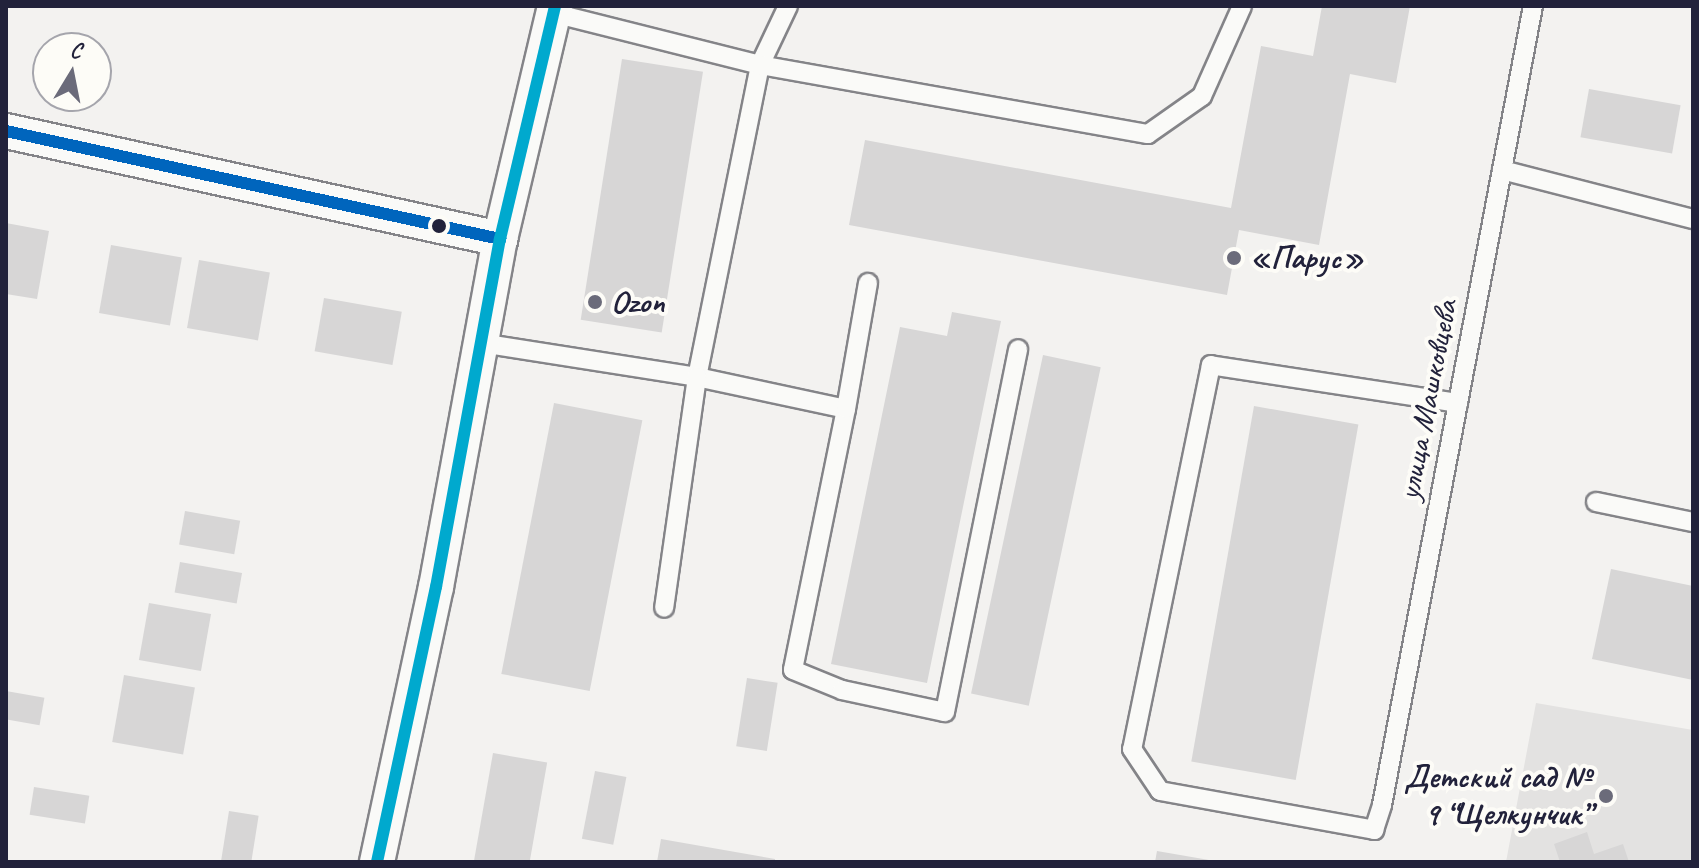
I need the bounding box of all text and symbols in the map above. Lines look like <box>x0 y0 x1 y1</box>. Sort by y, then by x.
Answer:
north arrow <box>32 32 112 112</box>
text: С <box>68 36 84 65</box>
unlabelled marker <box>431 218 447 234</box>
place label: «Парус» <box>1250 239 1364 277</box>
marker: «Парус» <box>1225 249 1243 267</box>
place label: Ozon <box>611 283 664 321</box>
marker: Ozon <box>586 293 604 311</box>
street label: улица Машковцева <box>1390 296 1466 504</box>
place label: Детский сад № 9 “Щелкунчик” <box>1404 759 1590 834</box>
marker: Детский сад № 9 “Щелкунчик” <box>1597 787 1615 805</box>

